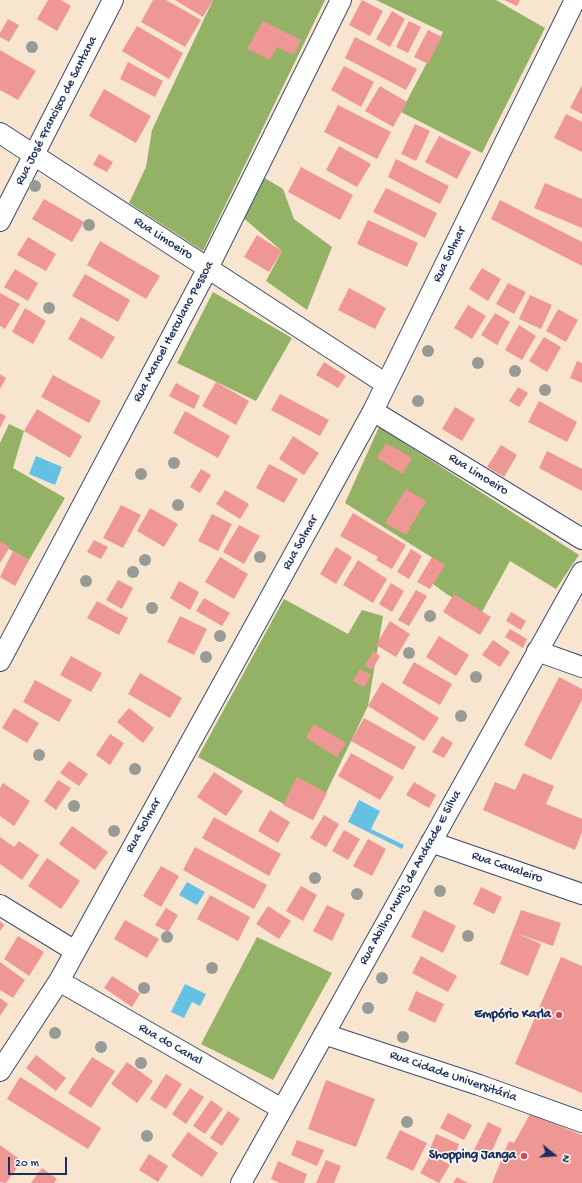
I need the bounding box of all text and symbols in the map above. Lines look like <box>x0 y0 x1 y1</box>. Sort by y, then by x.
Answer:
street label: Rua José Francisco de Santana <box>13 34 101 188</box>
street label: Rua Limoeiro <box>130 214 196 264</box>
street label: Rua Solmar <box>430 225 470 285</box>
street label: Rua Manoel Herculano Pessoa <box>130 259 218 405</box>
street label: Rua Limoeiro <box>445 450 511 500</box>
street label: Rua Solmar <box>280 513 322 573</box>
street label: Rua Abilho Muniz de Andrade E Silva <box>356 788 466 968</box>
street label: Rua Solmar <box>123 796 165 856</box>
street label: Rua Cavaleiro <box>469 849 545 887</box>
place label: Empório Karla <box>474 1007 551 1023</box>
marker: Empório Karla <box>554 1010 564 1020</box>
street label: Rua do Canal <box>135 1020 205 1070</box>
street label: Rua Cidade Universitária <box>387 1048 519 1106</box>
north arrow <box>534 1135 574 1175</box>
place label: Shopping Janga <box>429 1148 516 1164</box>
scale bar <box>10 1149 69 1175</box>
marker: Shopping Janga <box>519 1151 529 1161</box>
text: N <box>559 1153 572 1164</box>
text: 20 m <box>15 1157 39 1171</box>

